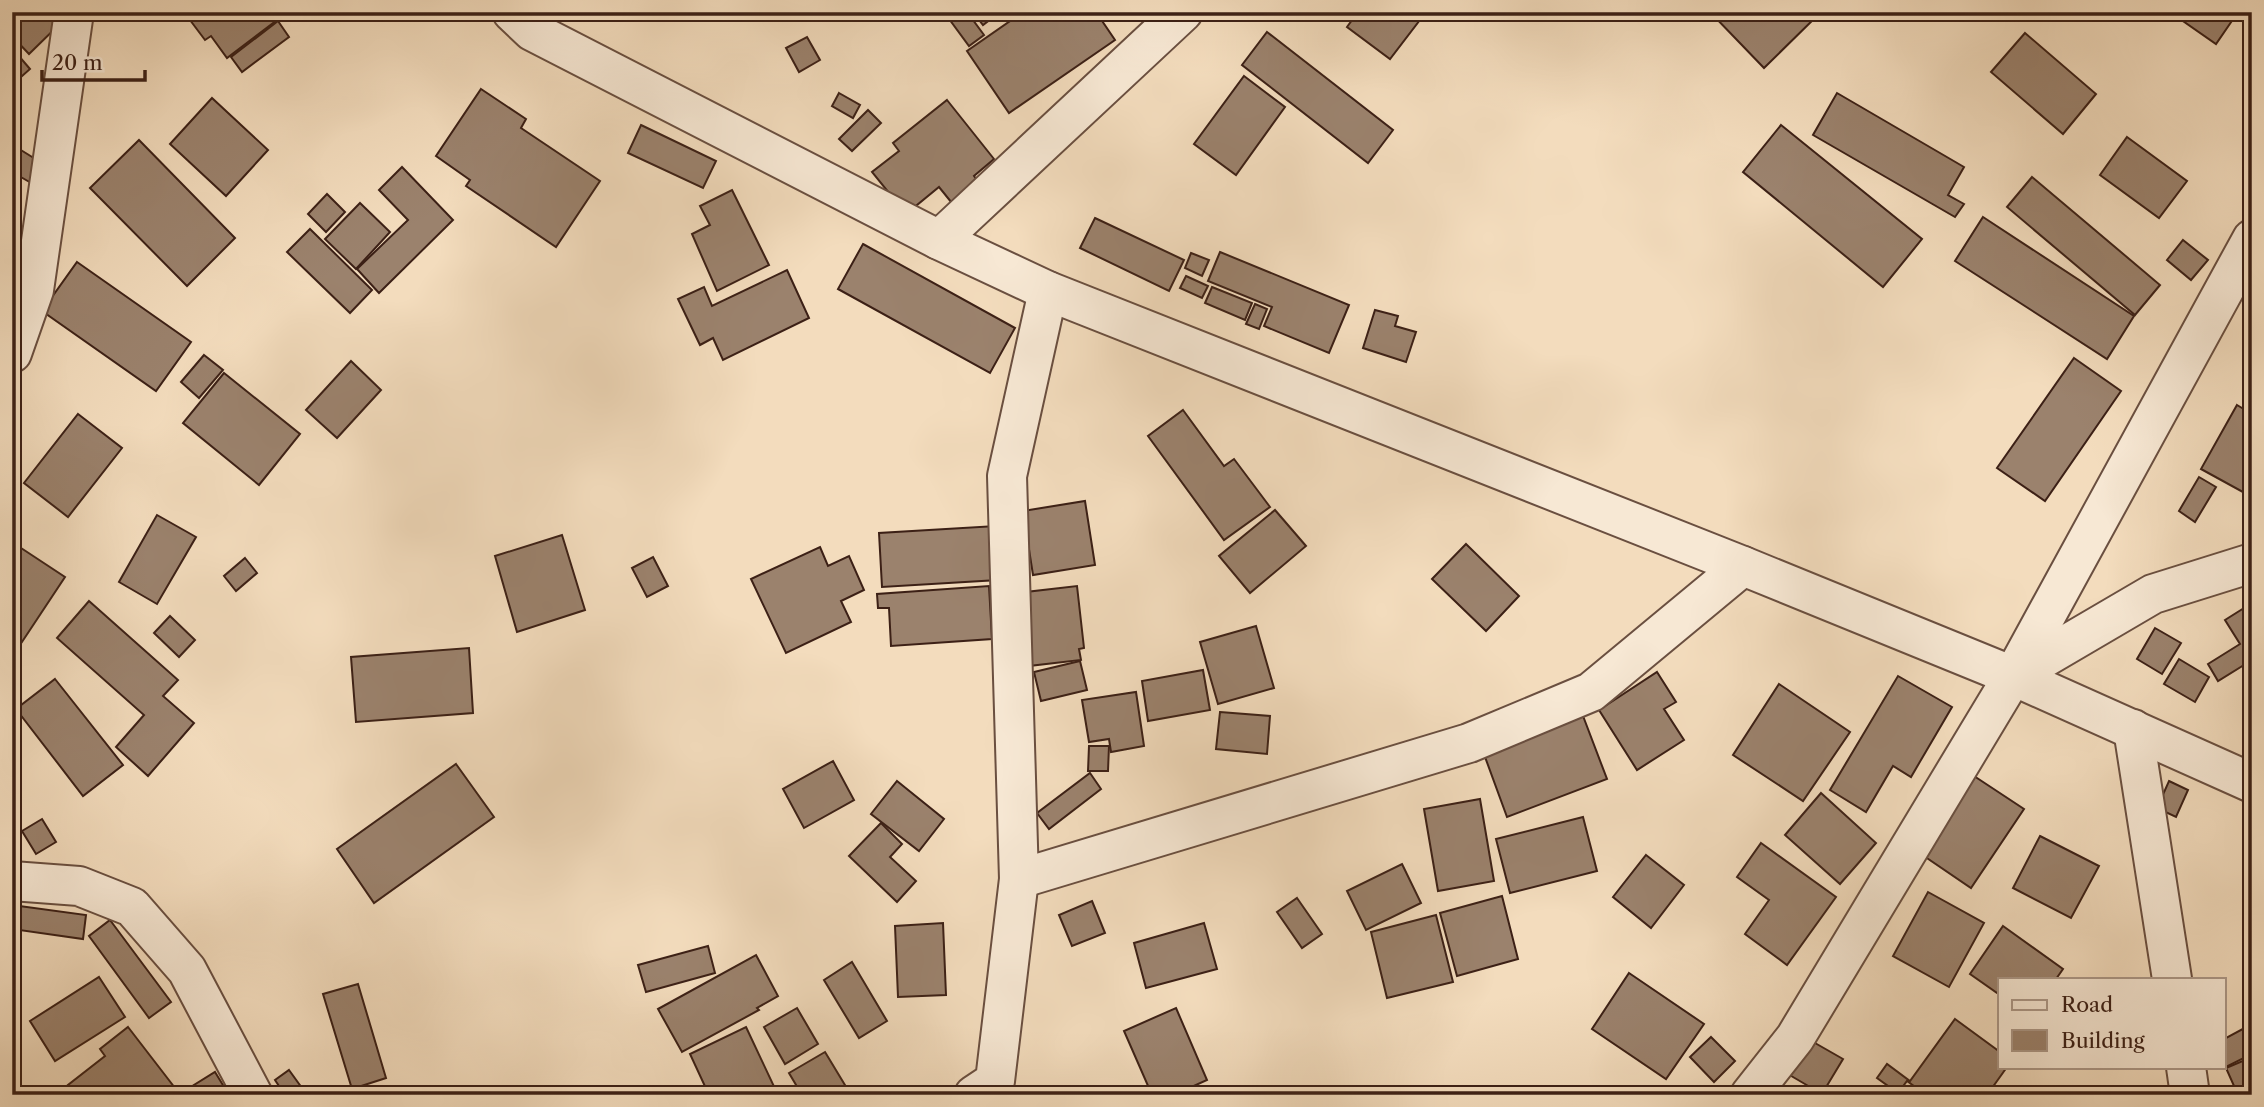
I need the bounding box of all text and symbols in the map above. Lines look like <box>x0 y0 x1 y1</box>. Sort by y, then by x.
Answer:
scale bar <box>42 38 145 82</box>
text: 20 m <box>52 50 103 75</box>
legend <box>1998 978 2226 1068</box>
text: Road <box>2061 992 2113 1017</box>
text: Building <box>2061 1028 2146 1053</box>

